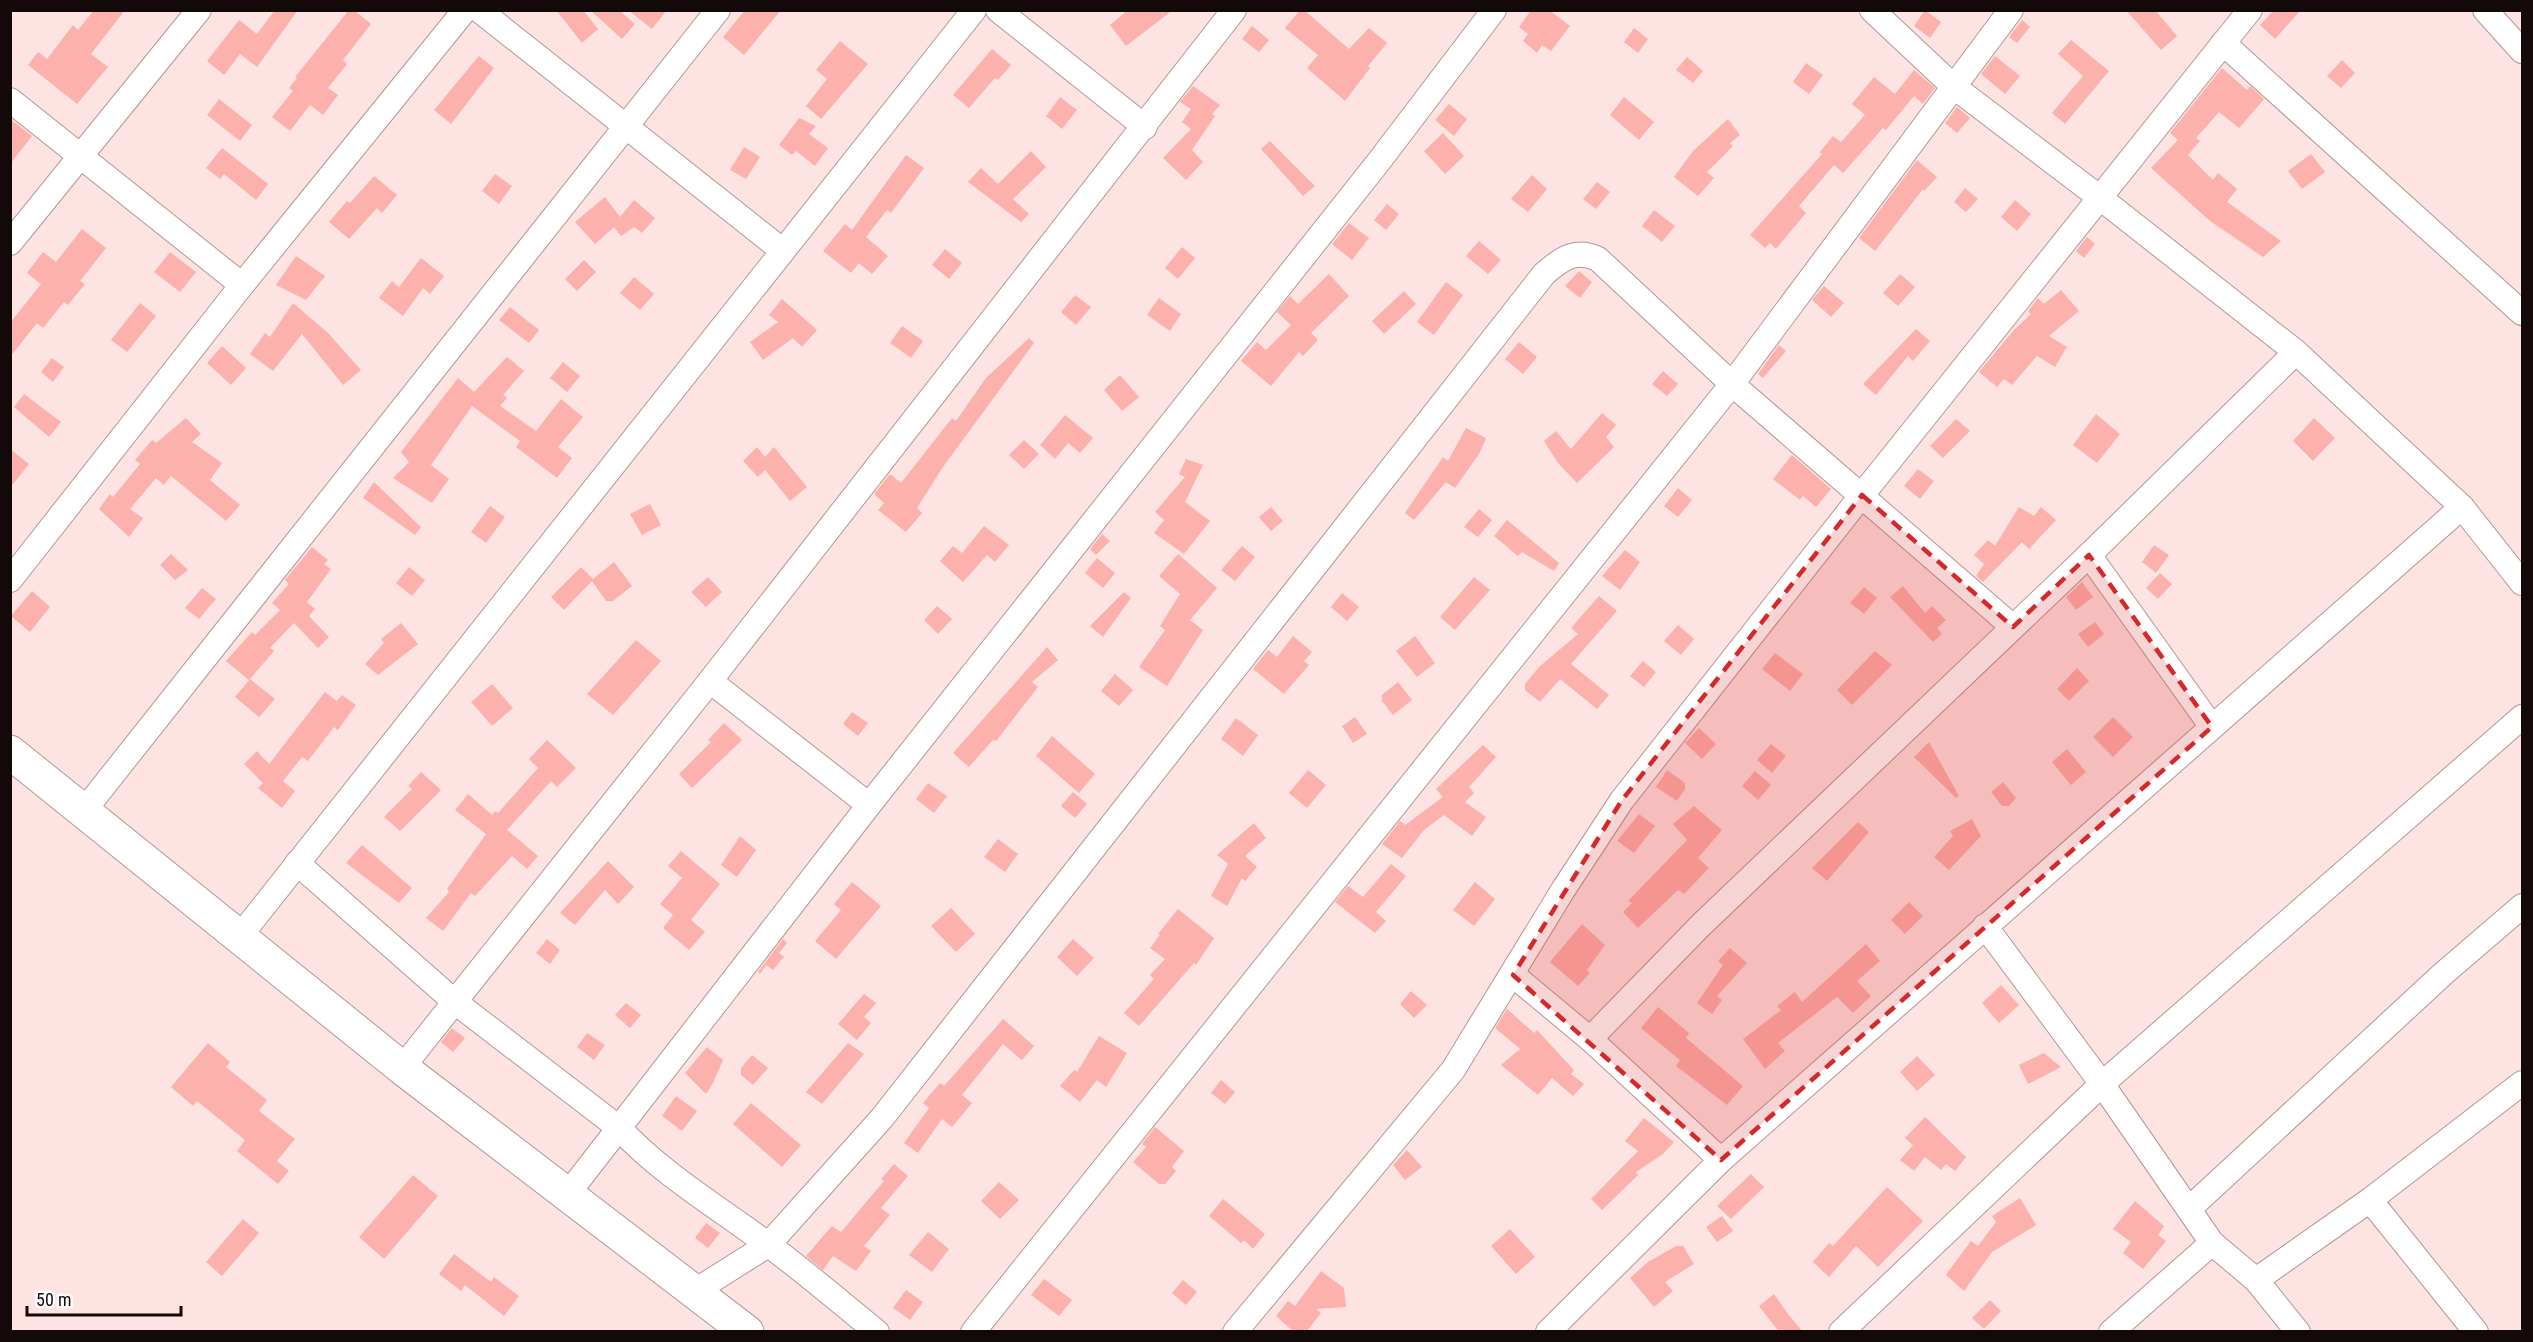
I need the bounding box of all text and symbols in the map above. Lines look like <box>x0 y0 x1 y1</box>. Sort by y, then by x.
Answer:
scale bar <box>27 1279 182 1317</box>
text: 50 m <box>36 1289 71 1310</box>

